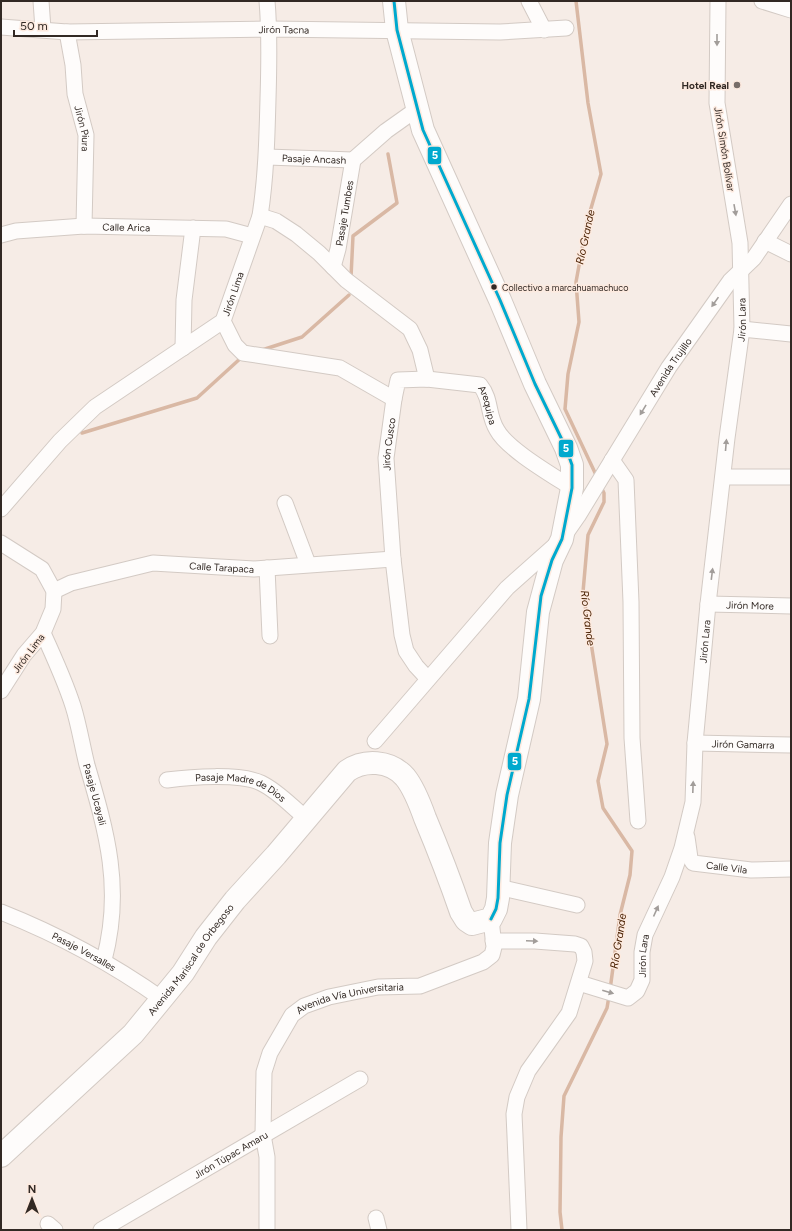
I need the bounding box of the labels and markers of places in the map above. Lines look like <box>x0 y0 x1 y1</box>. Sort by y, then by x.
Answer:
place label: Hotel Real <box>682 79 729 92</box>
marker: Hotel Real <box>732 80 742 90</box>
marker: Collectivo a marcahuamachuco <box>489 282 499 292</box>
place label: Collectivo a marcahuamachuco <box>502 282 628 293</box>

